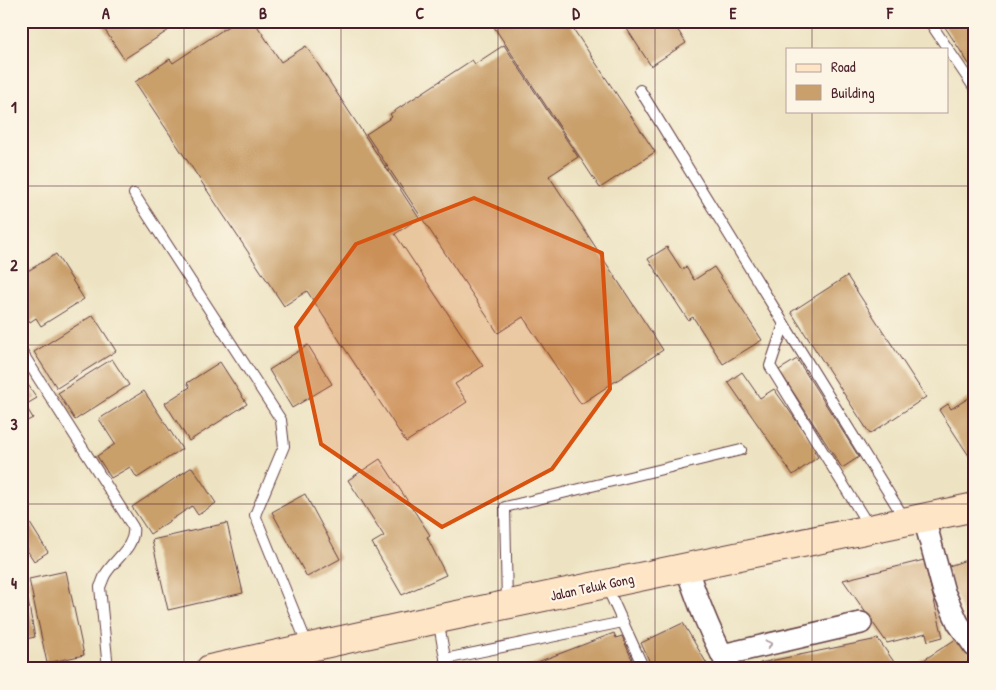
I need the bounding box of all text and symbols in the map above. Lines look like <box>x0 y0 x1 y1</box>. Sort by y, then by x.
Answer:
text: A <box>102 2 110 24</box>
text: B <box>259 2 267 24</box>
text: C <box>416 2 425 24</box>
text: D <box>572 2 580 24</box>
text: E <box>729 2 737 24</box>
text: F <box>886 2 894 24</box>
legend <box>786 48 948 112</box>
text: Road <box>831 56 856 77</box>
text: Building <box>831 82 875 103</box>
text: 1 <box>11 96 17 118</box>
text: 2 <box>10 254 18 276</box>
text: 3 <box>10 413 18 435</box>
street label: Jalan Teluk Gong <box>548 568 636 606</box>
text: 4 <box>11 572 17 594</box>
one-way arrow <box>765 639 774 650</box>

